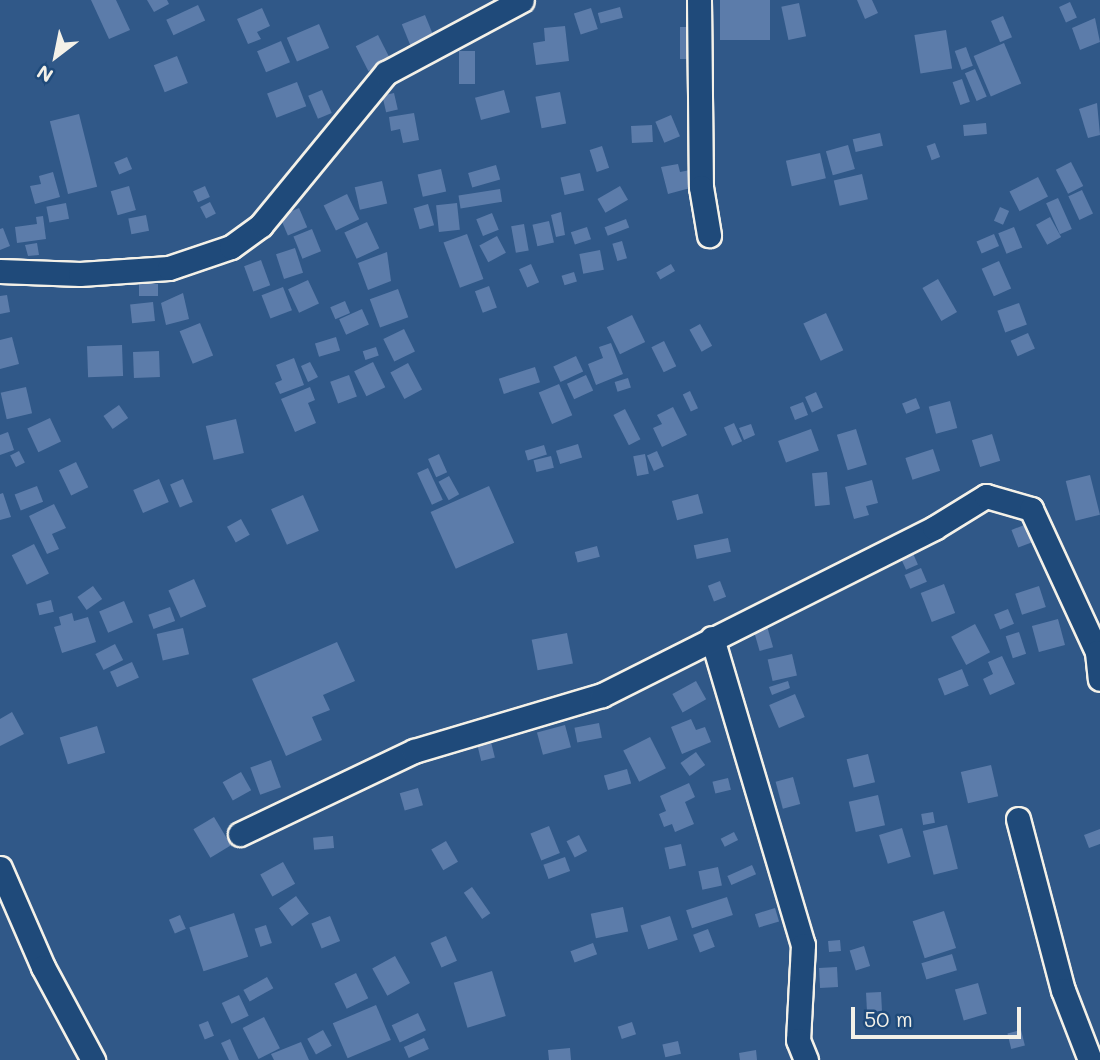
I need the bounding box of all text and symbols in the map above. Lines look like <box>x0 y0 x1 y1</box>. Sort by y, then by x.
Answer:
north arrow <box>21 21 91 91</box>
text: N <box>32 60 57 89</box>
scale bar <box>855 993 1025 1038</box>
text: 50 m <box>864 1005 913 1032</box>

